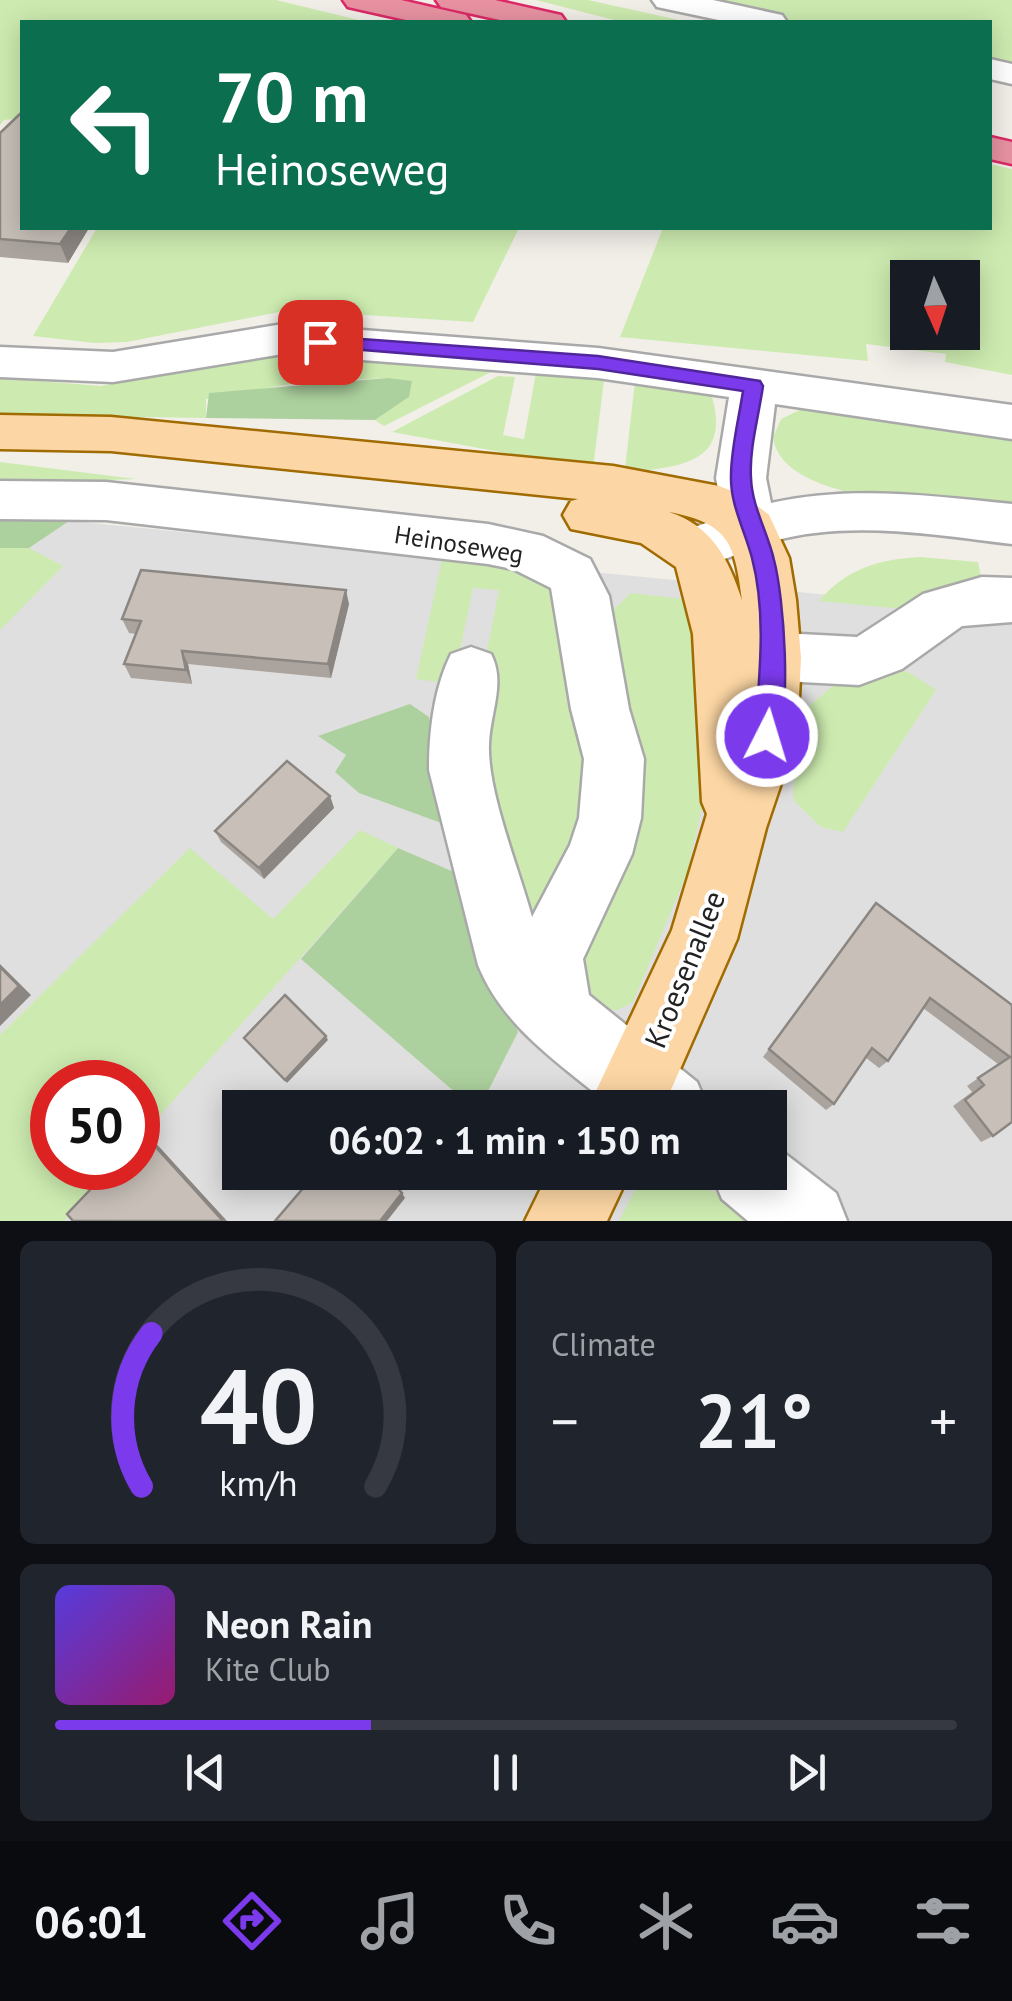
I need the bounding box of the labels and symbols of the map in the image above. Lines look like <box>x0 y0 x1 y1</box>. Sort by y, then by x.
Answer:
north arrow <box>890 260 980 350</box>
pin <box>278 300 363 385</box>
street label: Heinoseweg <box>392 518 526 570</box>
position arrow <box>715 684 819 788</box>
street label: Kroesenallee <box>635 885 733 1053</box>
speed limit sign: 50 <box>30 1060 160 1190</box>

